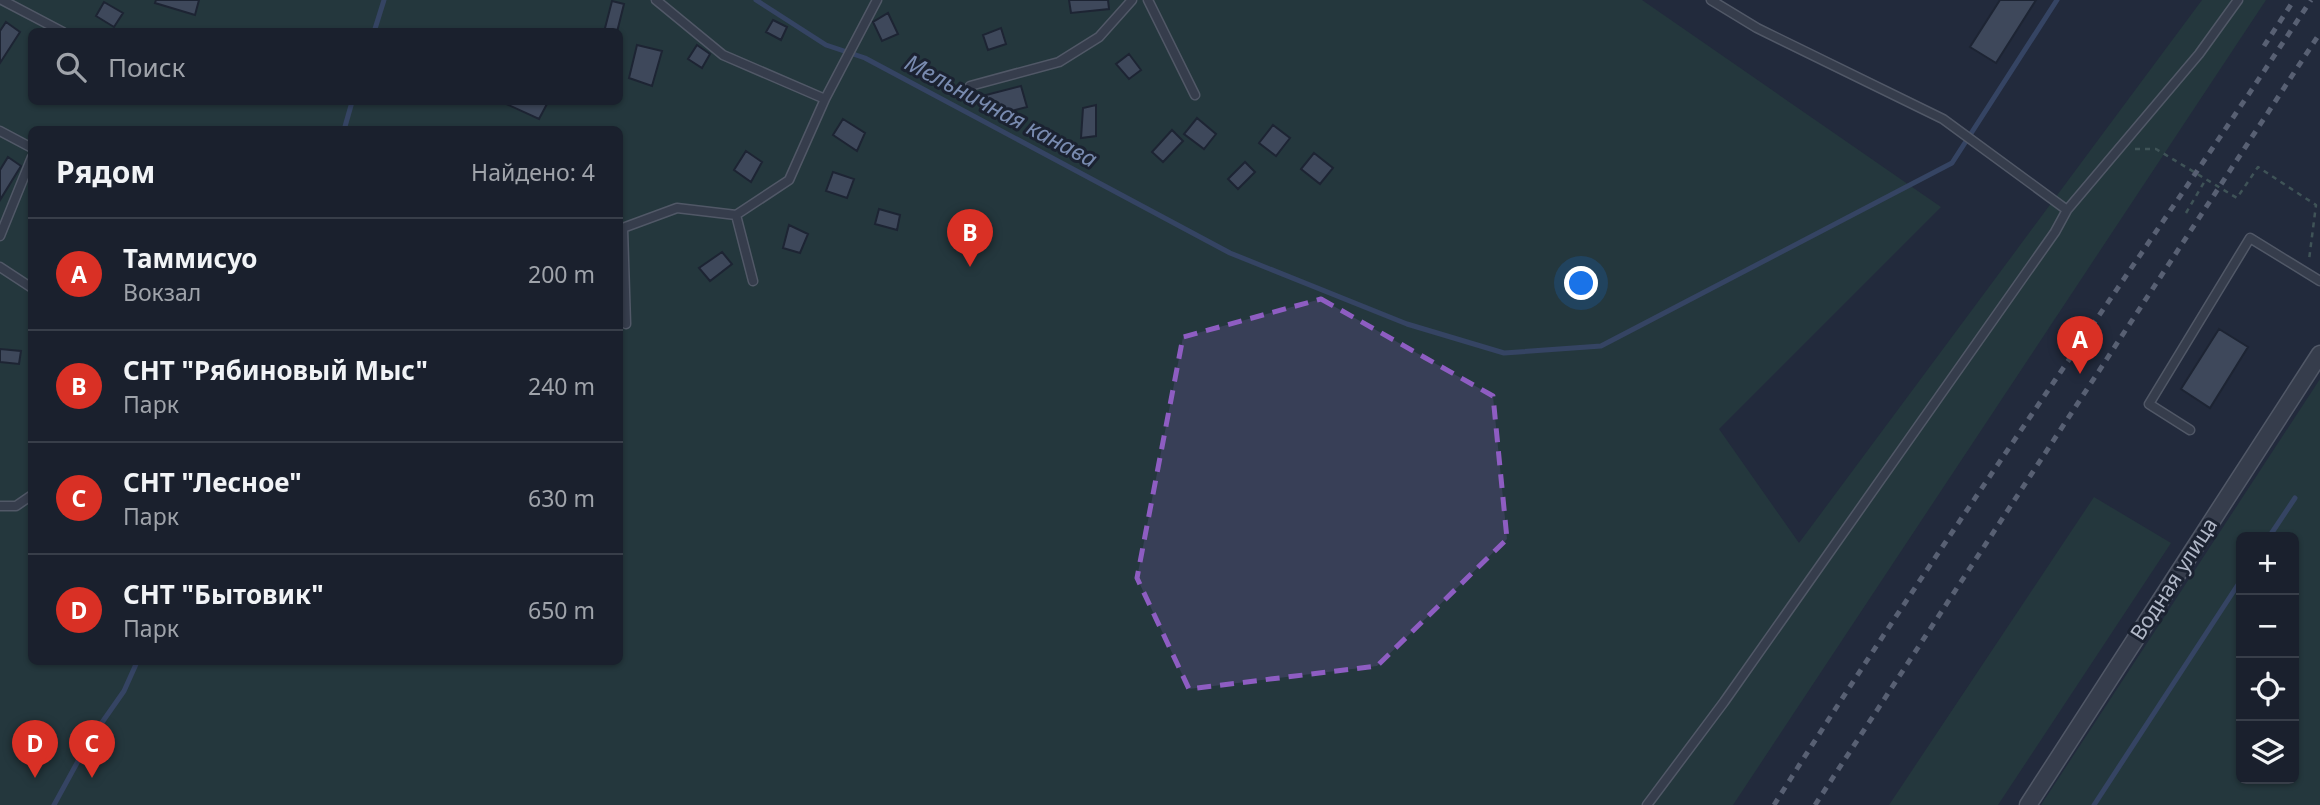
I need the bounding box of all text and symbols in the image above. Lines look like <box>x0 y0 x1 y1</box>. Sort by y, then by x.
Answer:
search box <box>28 28 623 105</box>
water label: Мельничная канава <box>900 46 1103 174</box>
icon: search <box>52 48 90 86</box>
text: Поиск <box>108 49 185 85</box>
text: Рядом <box>56 151 155 192</box>
text: Найдено: 4 <box>471 156 595 188</box>
pin: B <box>947 209 993 267</box>
text: Таммисуо <box>123 240 257 276</box>
text: A <box>71 258 87 290</box>
text: 200 m <box>528 258 595 290</box>
your location <box>1564 266 1598 300</box>
text: Вокзал <box>123 276 201 308</box>
pin: A <box>2057 316 2103 374</box>
text: СНТ "Рябиновый Мыс" <box>123 352 428 388</box>
text: B <box>71 370 87 402</box>
text: 240 m <box>528 370 595 402</box>
text: Парк <box>123 388 179 420</box>
text: СНТ "Лесное" <box>123 464 302 500</box>
text: C <box>72 482 86 514</box>
text: 630 m <box>528 482 595 514</box>
text: Парк <box>123 500 179 532</box>
street label: Водная улица <box>2123 512 2223 645</box>
map controls <box>2236 532 2299 784</box>
button: + <box>2236 532 2299 595</box>
text: СНТ "Бытовик" <box>123 576 324 612</box>
text: D <box>71 594 87 626</box>
text: 650 m <box>528 594 595 626</box>
button: − <box>2236 595 2299 658</box>
text: Парк <box>123 612 179 644</box>
button: locate <box>2236 658 2299 721</box>
pin: D <box>12 720 58 778</box>
pin: C <box>69 720 115 778</box>
button: layers <box>2236 721 2299 784</box>

